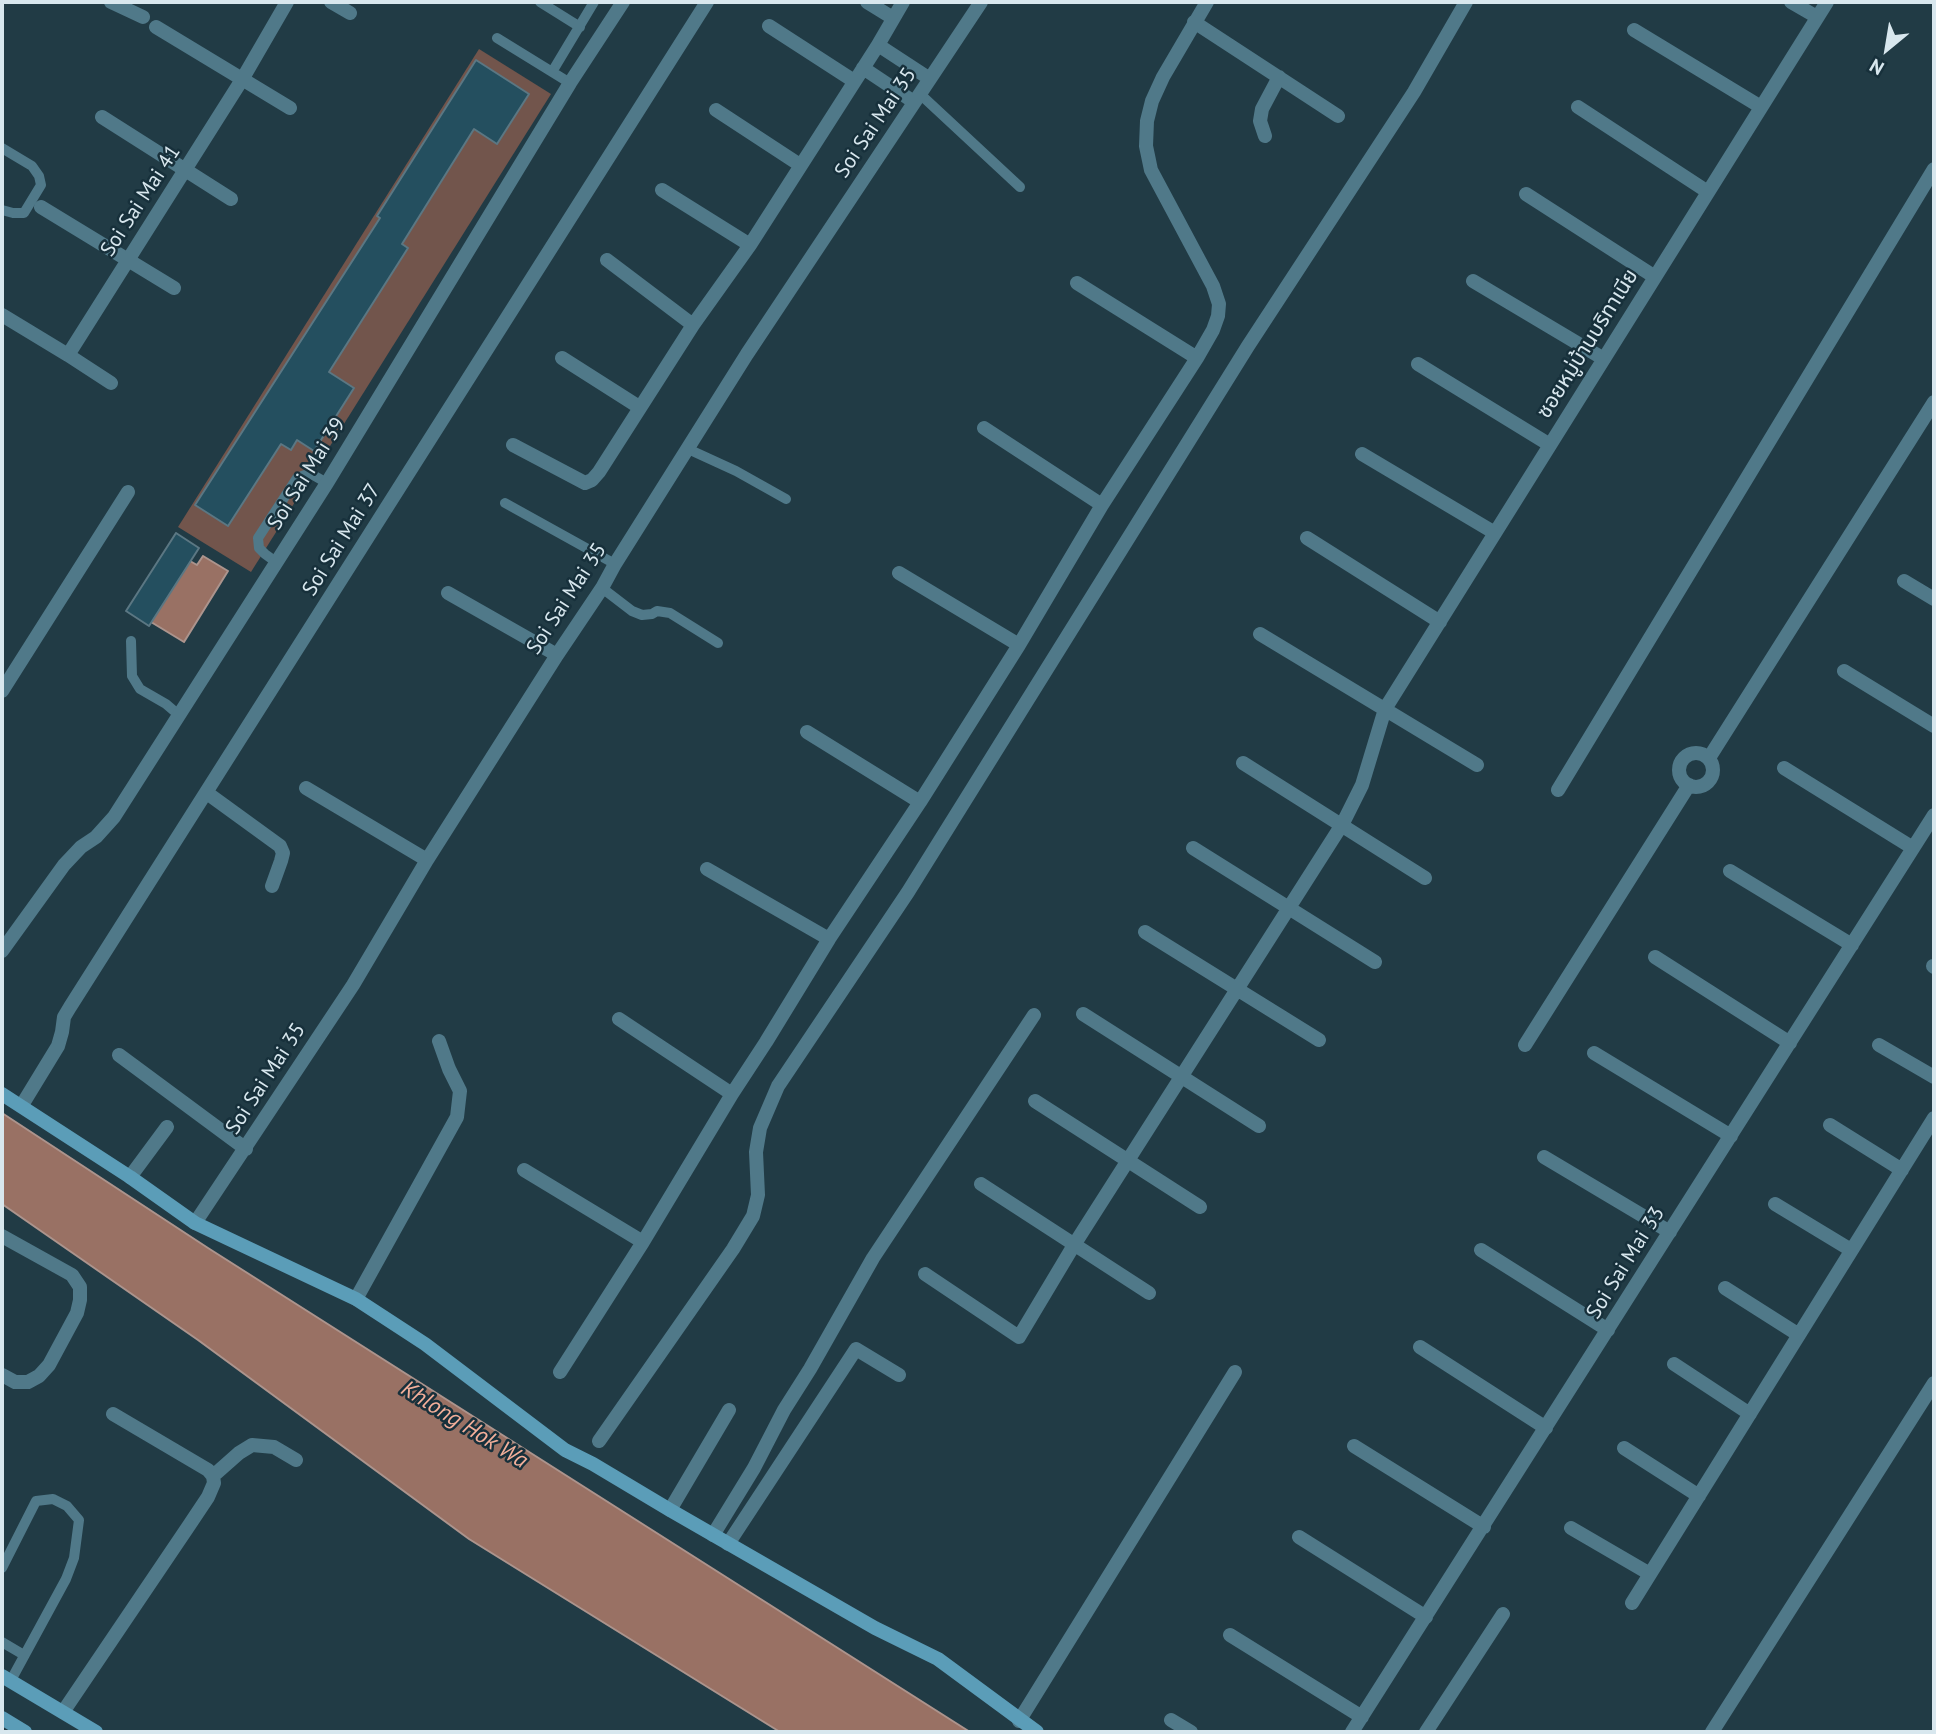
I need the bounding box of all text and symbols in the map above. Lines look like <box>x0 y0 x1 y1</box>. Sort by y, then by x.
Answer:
north arrow <box>1852 14 1922 84</box>
text: N <box>1865 54 1888 81</box>
street label: Soi Sai Mai 35 <box>830 63 922 183</box>
street label: Soi Sai Mai 41 <box>96 141 186 261</box>
street label: ซอยหมู่บ้านบริทาเนีย <box>1532 265 1644 423</box>
street label: Soi Sai Mai 39 <box>263 413 351 535</box>
street label: Soi Sai Mai 37 <box>298 479 386 601</box>
street label: Soi Sai Mai 35 <box>522 539 612 659</box>
street label: Soi Sai Mai 35 <box>221 1019 311 1139</box>
street label: Soi Sai Mai 33 <box>1582 1202 1670 1324</box>
water label: Khlong Hok Wa <box>396 1375 532 1475</box>

